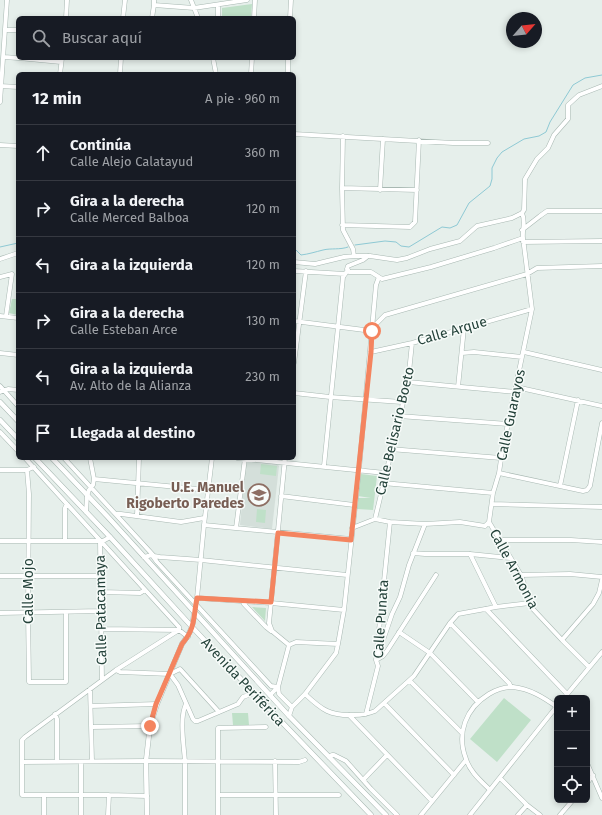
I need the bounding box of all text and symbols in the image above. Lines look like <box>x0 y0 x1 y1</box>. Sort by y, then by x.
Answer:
north arrow <box>506 12 542 48</box>
search box <box>16 16 296 60</box>
icon: search <box>30 27 52 49</box>
text: Buscar aquí <box>62 29 142 47</box>
text: 12 min <box>32 88 82 109</box>
text: A pie · 960 m <box>205 91 280 106</box>
text: Continúa <box>70 136 131 154</box>
icon: ahead <box>32 142 54 164</box>
text: 360 m <box>245 145 280 160</box>
text: Calle Alejo Calatayud <box>70 154 193 169</box>
text: Gira a la derecha <box>70 192 184 210</box>
icon: right <box>32 198 54 220</box>
text: 120 m <box>246 201 280 216</box>
text: Calle Merced Balboa <box>70 210 189 225</box>
icon: left <box>32 254 54 276</box>
text: Gira a la izquierda <box>70 256 193 274</box>
text: 120 m <box>246 257 280 272</box>
text: Gira a la derecha <box>70 304 184 322</box>
icon: right <box>32 310 54 332</box>
text: 130 m <box>246 313 280 328</box>
street label: Calle Arque <box>415 313 489 349</box>
text: Calle Esteban Arce <box>70 322 178 337</box>
route start <box>363 322 381 340</box>
text: Gira a la izquierda <box>70 360 193 378</box>
street label: Calle Belisario Boeto <box>372 365 418 497</box>
icon: left <box>32 366 54 388</box>
street label: Calle Guarayos <box>493 367 529 462</box>
text: 230 m <box>245 369 280 384</box>
text: Av. Alto de la Alianza <box>70 378 191 393</box>
icon: arrive <box>32 422 54 444</box>
text: Llegada al destino <box>70 424 195 442</box>
place label: U.E. Manuel Rigoberto Paredes <box>126 479 245 512</box>
school or university icon: U.E. Manuel Rigoberto Paredes <box>246 482 272 508</box>
street label: Calle Armonia <box>486 526 542 612</box>
street label: Calle Patacamaya <box>92 555 110 665</box>
street label: Calle Mojo <box>20 558 37 624</box>
street label: Calle Punata <box>370 579 392 659</box>
street label: Avenida Periférica <box>198 634 288 730</box>
map controls <box>554 695 590 803</box>
button: + <box>554 695 590 731</box>
route end <box>141 717 159 735</box>
button: − <box>554 731 590 767</box>
button: locate <box>554 767 590 803</box>

